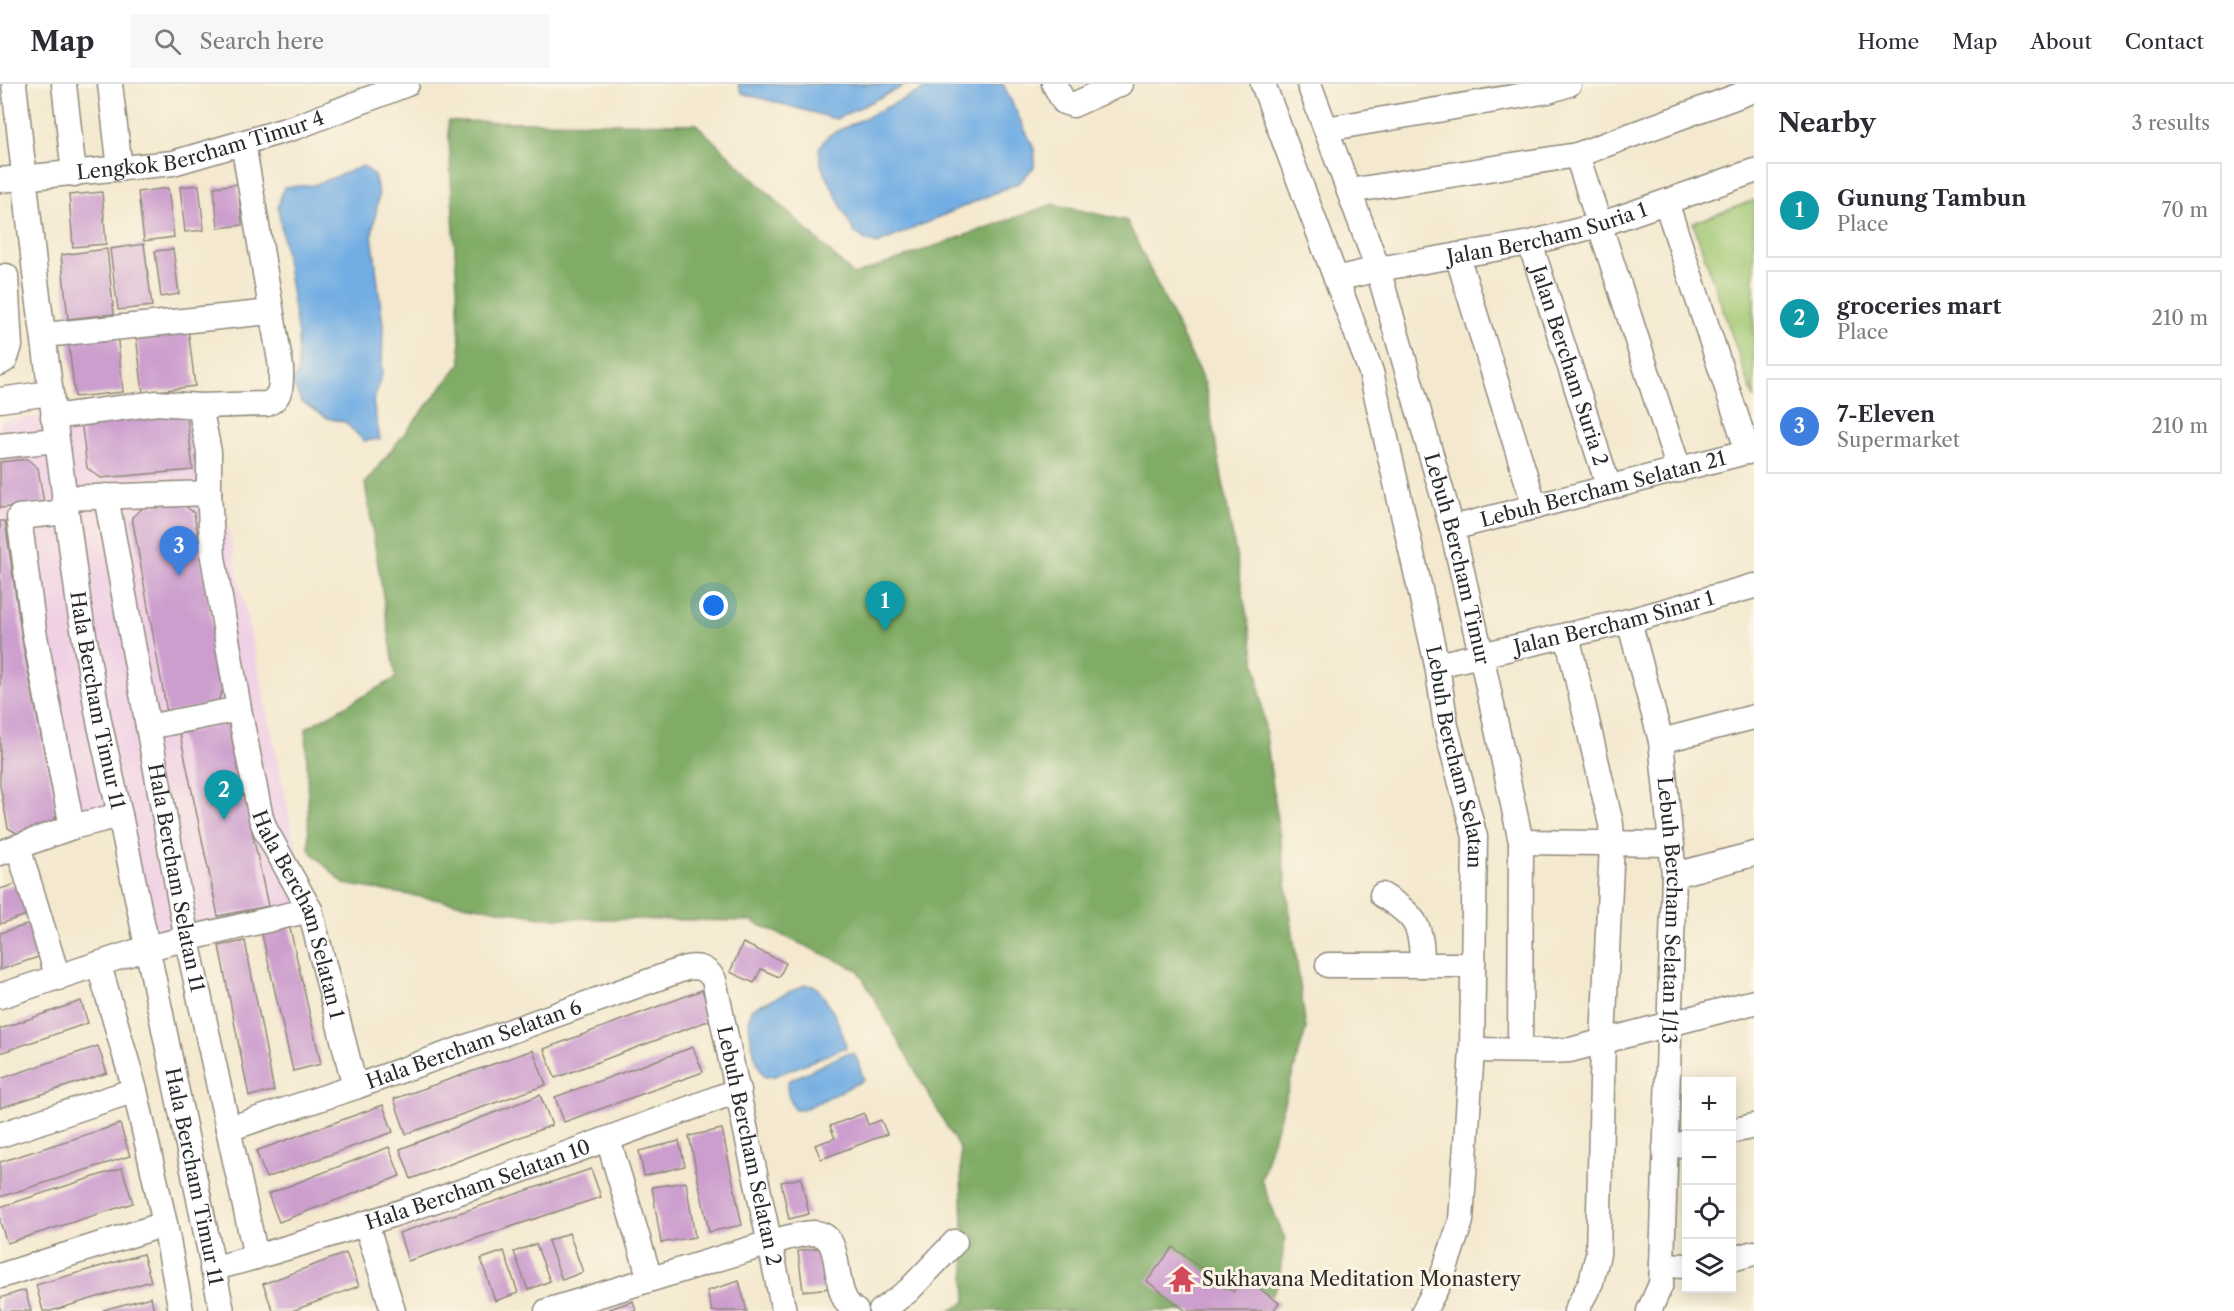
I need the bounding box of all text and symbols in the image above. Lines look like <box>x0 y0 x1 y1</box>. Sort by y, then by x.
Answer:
search box <box>130 14 550 68</box>
text: Map <box>30 24 94 58</box>
icon: search <box>151 25 184 58</box>
text: Search here <box>199 28 324 55</box>
text: Home <box>1858 29 1919 54</box>
text: Map <box>1952 29 1997 54</box>
text: About <box>2030 29 2092 54</box>
text: Contact <box>2125 29 2204 54</box>
street label: Lengkok Bercham Timur 4 <box>75 105 327 184</box>
text: Nearby <box>1778 107 1876 139</box>
text: 3 results <box>2132 111 2210 135</box>
text: Gunung Tambun <box>1837 185 2026 212</box>
street label: Jalan Bercham Suria 1 <box>1442 197 1651 270</box>
text: 1 <box>1795 198 1804 222</box>
text: 70 m <box>2162 198 2208 222</box>
text: Place <box>1837 212 1888 236</box>
street label: Jalan Bercham Suria 2 <box>1525 260 1613 469</box>
text: groceries mart <box>1837 293 2001 320</box>
text: 2 <box>1794 306 1805 330</box>
text: 210 m <box>2151 306 2208 330</box>
text: Place <box>1837 320 1888 344</box>
text: 7-Eleven <box>1837 401 1935 428</box>
text: 3 <box>1794 414 1805 438</box>
text: 210 m <box>2151 414 2208 438</box>
text: Supermarket <box>1837 428 1960 452</box>
street label: Lebuh Bercham Selatan 21 <box>1478 446 1729 532</box>
street label: Lebuh Bercham Timur <box>1419 450 1495 667</box>
pin: 3 <box>160 526 198 576</box>
pin: 1 <box>866 582 904 631</box>
street label: Jalan Bercham Sinar 1 <box>1509 586 1717 660</box>
street label: Hala Bercham Timur 11 <box>65 590 130 812</box>
your location <box>699 591 728 620</box>
street label: Lebuh Bercham Selatan <box>1421 643 1487 869</box>
street label: Hala Bercham Selatan 11 <box>143 761 210 995</box>
pin: 2 <box>204 770 244 820</box>
street label: Lebuh Bercham Selatan 1/13 <box>1653 776 1686 1044</box>
street label: Hala Bercham Selatan 1 <box>247 807 349 1022</box>
street label: Hala Bercham Selatan 6 <box>363 995 585 1094</box>
street label: Lebuh Bercham Selatan 2 <box>712 1024 786 1268</box>
street label: Hala Bercham Timur 11 <box>160 1065 228 1288</box>
map controls <box>1682 1077 1736 1293</box>
button: + <box>1682 1077 1736 1131</box>
button: − <box>1682 1131 1736 1185</box>
street label: Hala Bercham Selatan 10 <box>362 1134 594 1235</box>
button: locate <box>1682 1185 1736 1239</box>
button: layers <box>1682 1239 1736 1293</box>
temple icon: Sukhavana Meditation Monastery <box>1167 1264 1197 1294</box>
place label: Sukhavana Meditation Monastery <box>1202 1267 1522 1291</box>

